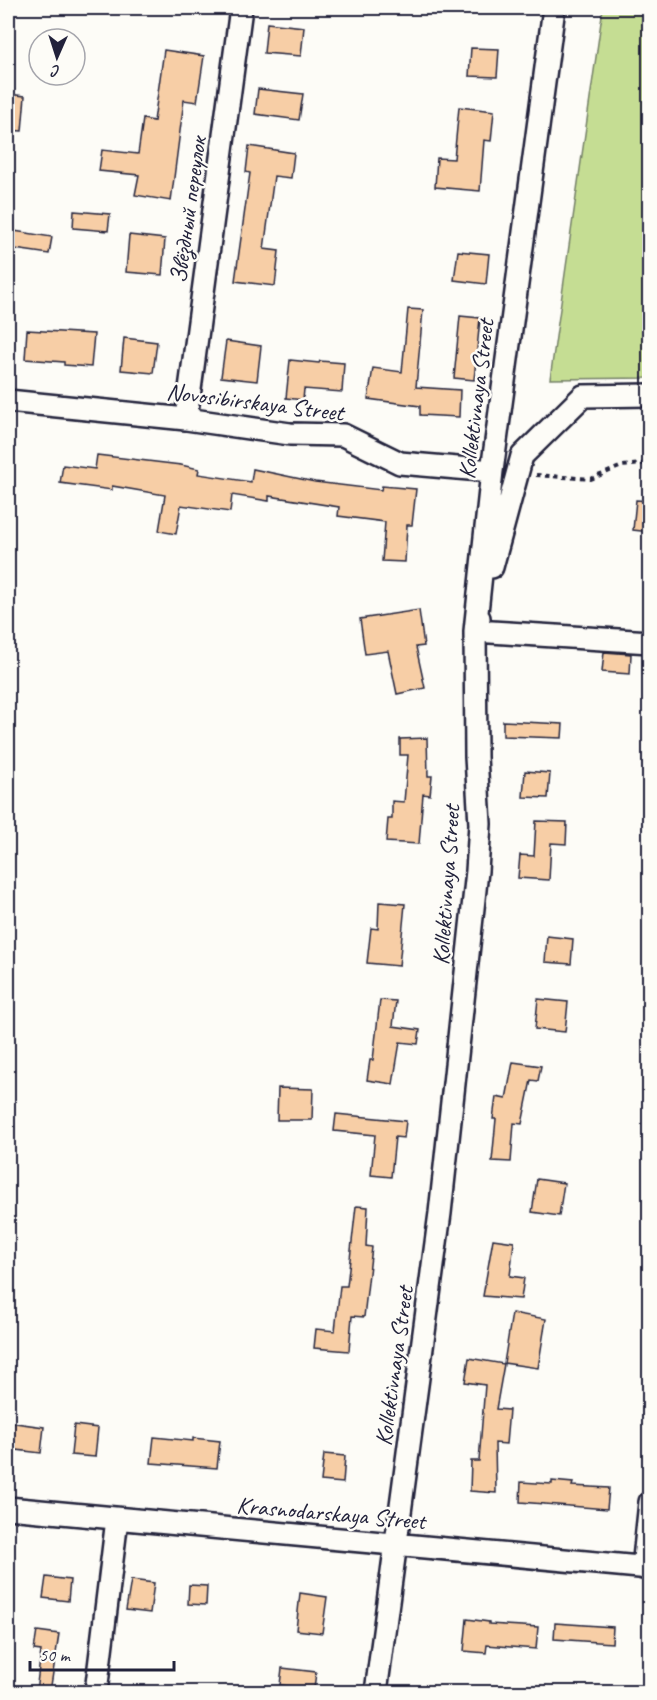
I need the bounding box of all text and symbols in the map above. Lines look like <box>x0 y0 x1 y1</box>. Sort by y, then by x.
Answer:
north arrow <box>27 27 87 87</box>
text: С <box>50 61 61 81</box>
street label: Звёздный переулок <box>163 133 214 285</box>
street label: Kollektivnaya Street <box>451 315 501 480</box>
street label: Novosibirskaya Street <box>165 376 347 428</box>
street label: Kollektivnaya Street <box>425 802 467 966</box>
street label: Kollektivnaya Street <box>368 1282 420 1448</box>
street label: Krasnodarskaya Street <box>235 1490 429 1536</box>
scale bar <box>30 1634 174 1672</box>
text: 50 m <box>39 1644 72 1666</box>

